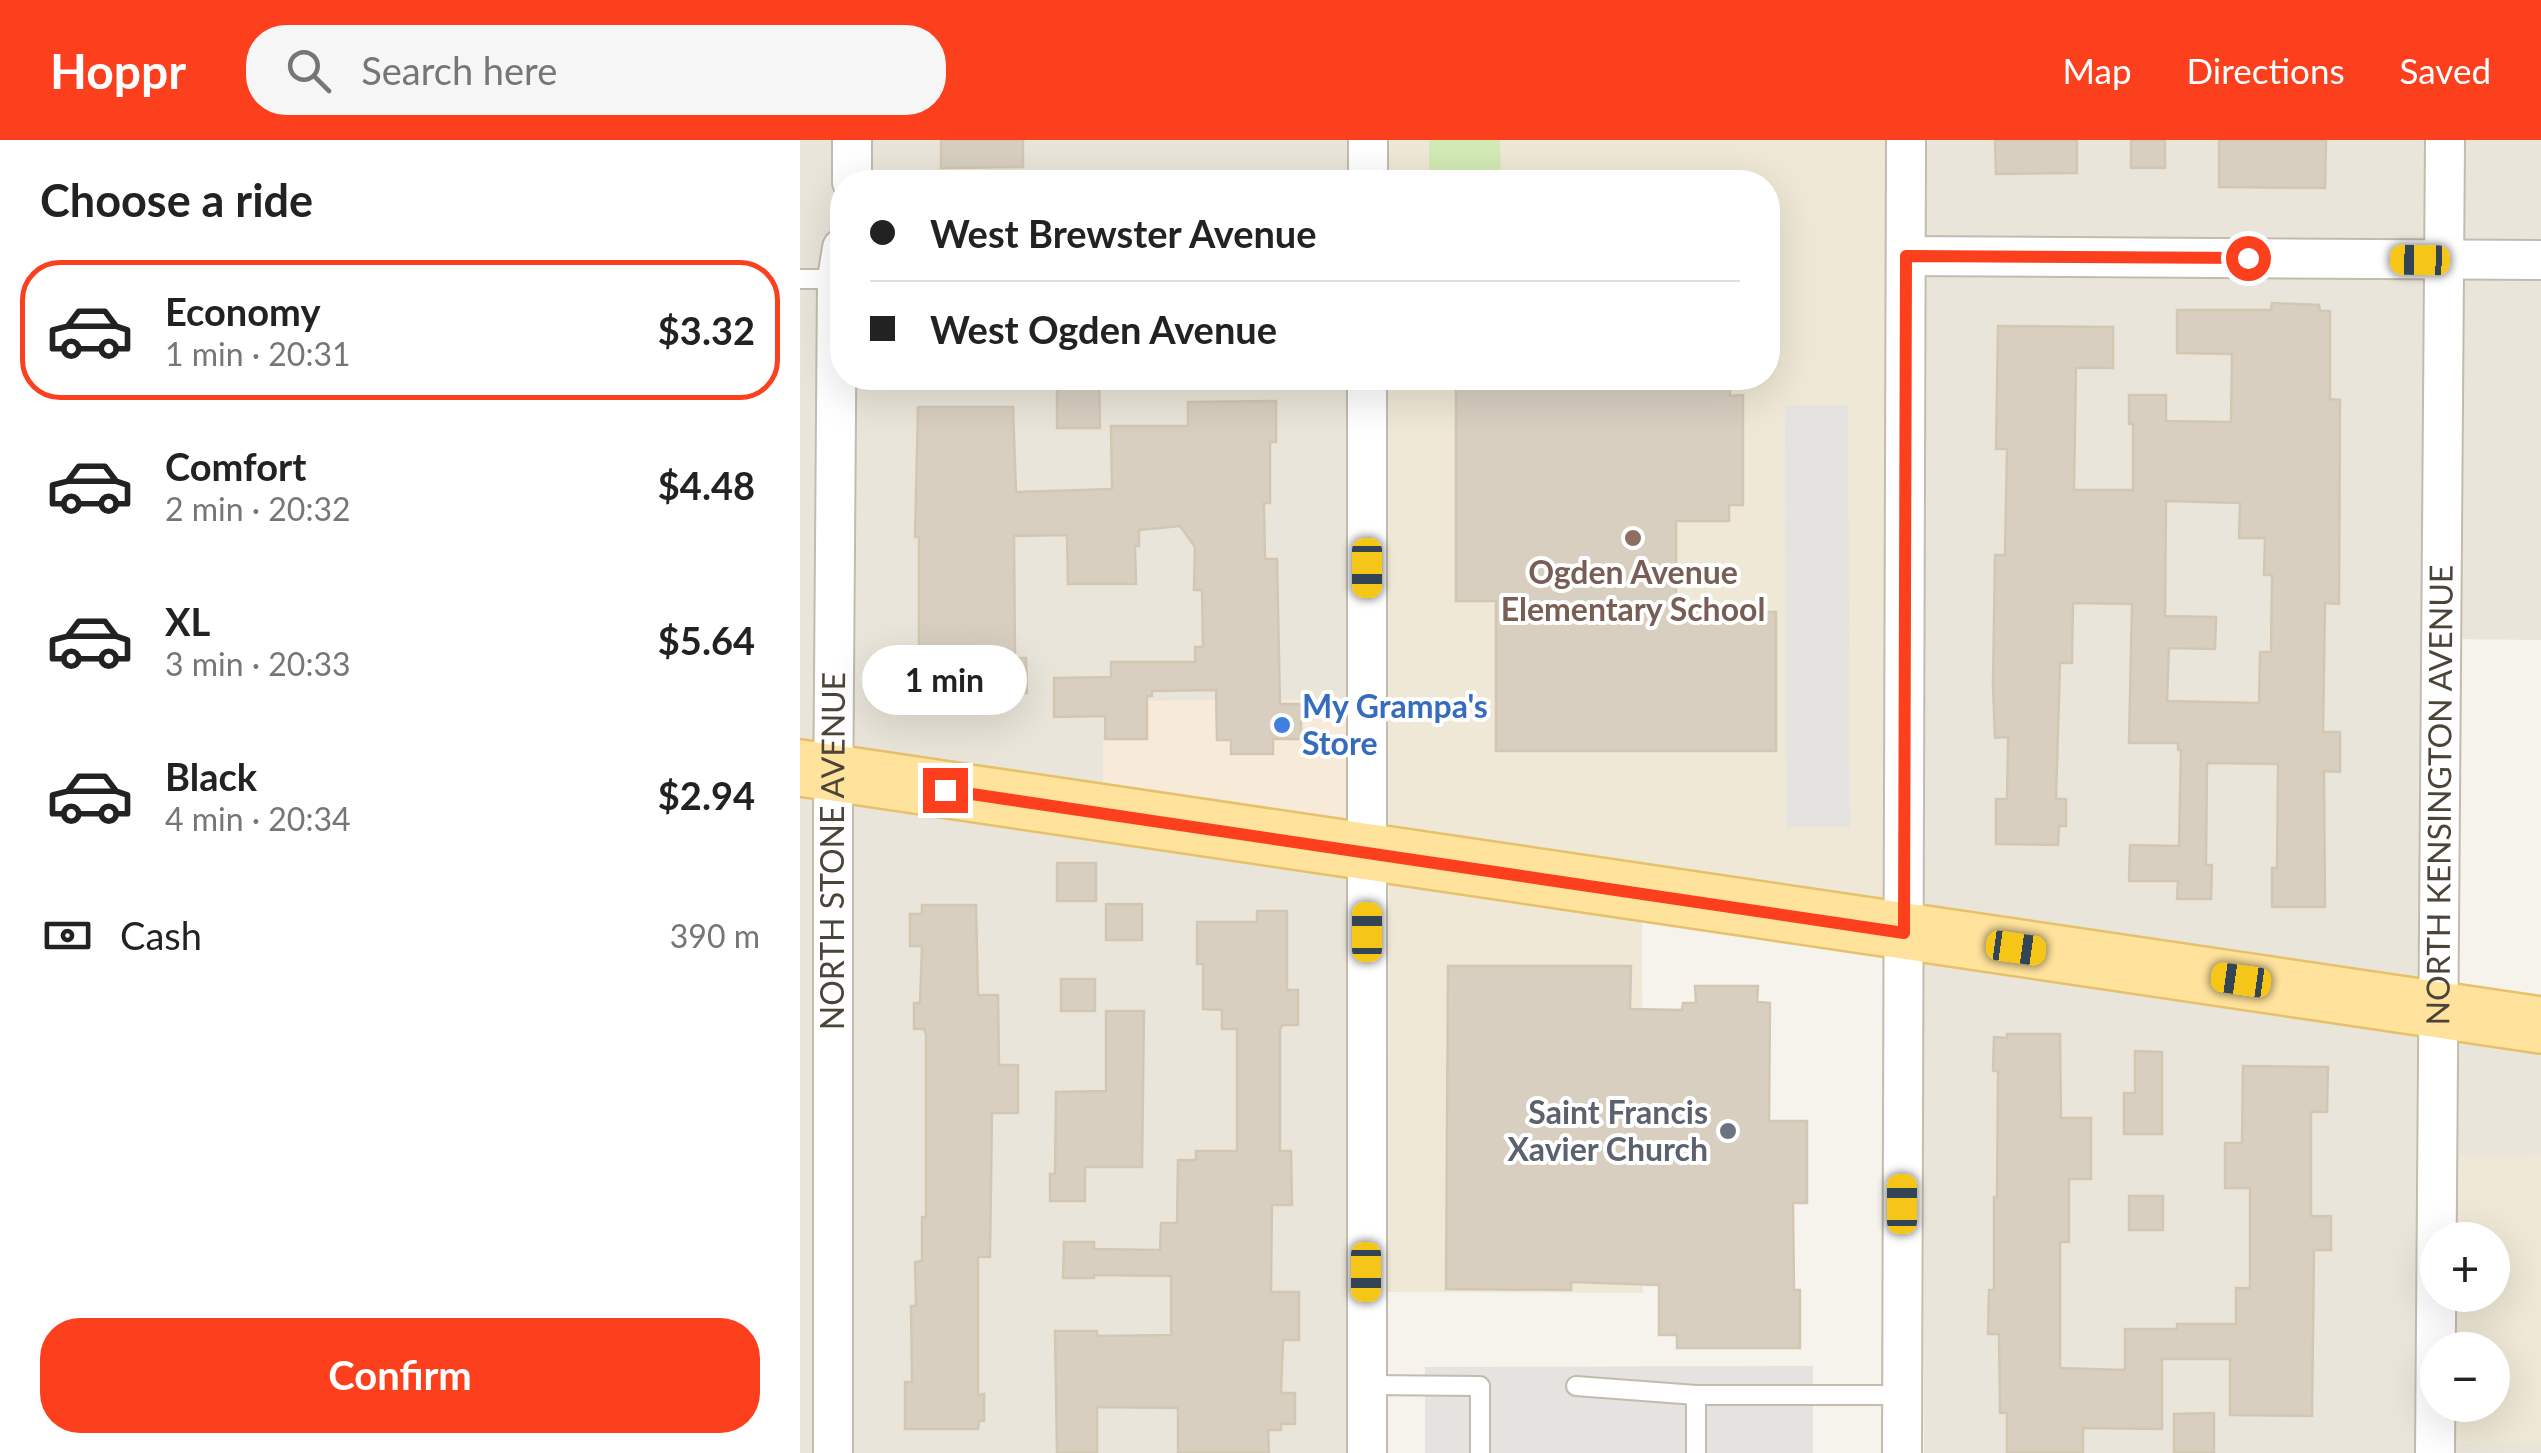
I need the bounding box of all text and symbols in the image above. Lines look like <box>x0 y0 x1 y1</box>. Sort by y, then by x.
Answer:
search box <box>246 25 946 115</box>
text: Hoppr <box>50 42 186 99</box>
icon: search <box>281 43 336 98</box>
text: Search here <box>361 47 557 93</box>
text: Map <box>2063 49 2132 91</box>
text: Directions <box>2187 49 2345 91</box>
text: Saved <box>2400 49 2491 91</box>
text: Choose a ride <box>40 173 313 227</box>
text: West Brewster Avenue <box>930 210 1317 256</box>
route start <box>2226 236 2271 281</box>
car <box>2390 244 2450 276</box>
icon: car <box>45 285 135 375</box>
text: Economy <box>165 288 320 334</box>
text: West Ogden Avenue <box>930 306 1277 352</box>
text: $3.32 <box>658 307 755 353</box>
text: 1 min · 20:31 <box>165 334 351 373</box>
icon: car <box>45 440 135 530</box>
text: Comfort <box>165 443 306 489</box>
text: $4.48 <box>658 462 755 508</box>
text: 2 min · 20:32 <box>165 489 351 528</box>
marker: Ogden Avenue Elementary School <box>1622 527 1644 549</box>
car <box>1352 538 1382 598</box>
place label: Ogden Avenue Elementary School <box>1501 552 1765 628</box>
street label: NORTH KENSINGTON AVENUE <box>2417 565 2460 1026</box>
icon: car <box>45 595 135 685</box>
text: XL <box>165 598 210 644</box>
text: $5.64 <box>658 617 755 663</box>
text: 3 min · 20:33 <box>165 644 351 683</box>
callout: 1 min <box>862 645 1028 715</box>
text: 1 min <box>905 660 984 699</box>
street label: NORTH STONE AVENUE <box>812 672 852 1030</box>
place label: My Grampa's Store <box>1302 686 1488 762</box>
marker: My Grampa's Store <box>1271 714 1293 736</box>
icon: car <box>45 750 135 840</box>
text: Black <box>165 753 257 799</box>
route end <box>923 768 968 813</box>
text: $2.94 <box>658 772 755 818</box>
text: 4 min · 20:34 <box>165 799 351 838</box>
car <box>1352 902 1382 962</box>
icon: cash <box>40 908 95 963</box>
text: Cash <box>120 912 202 958</box>
text: 390 m <box>670 916 760 955</box>
car <box>1984 929 2048 967</box>
car <box>2209 961 2273 999</box>
place label: Saint Francis Xavier Church <box>1508 1092 1708 1168</box>
marker: Saint Francis Xavier Church <box>1717 1120 1739 1142</box>
car <box>1887 1174 1917 1234</box>
map controls <box>2420 1222 2510 1422</box>
button: + <box>2420 1222 2510 1312</box>
car <box>1351 1242 1381 1302</box>
button: Confirm <box>40 1318 760 1433</box>
button: − <box>2420 1332 2510 1422</box>

